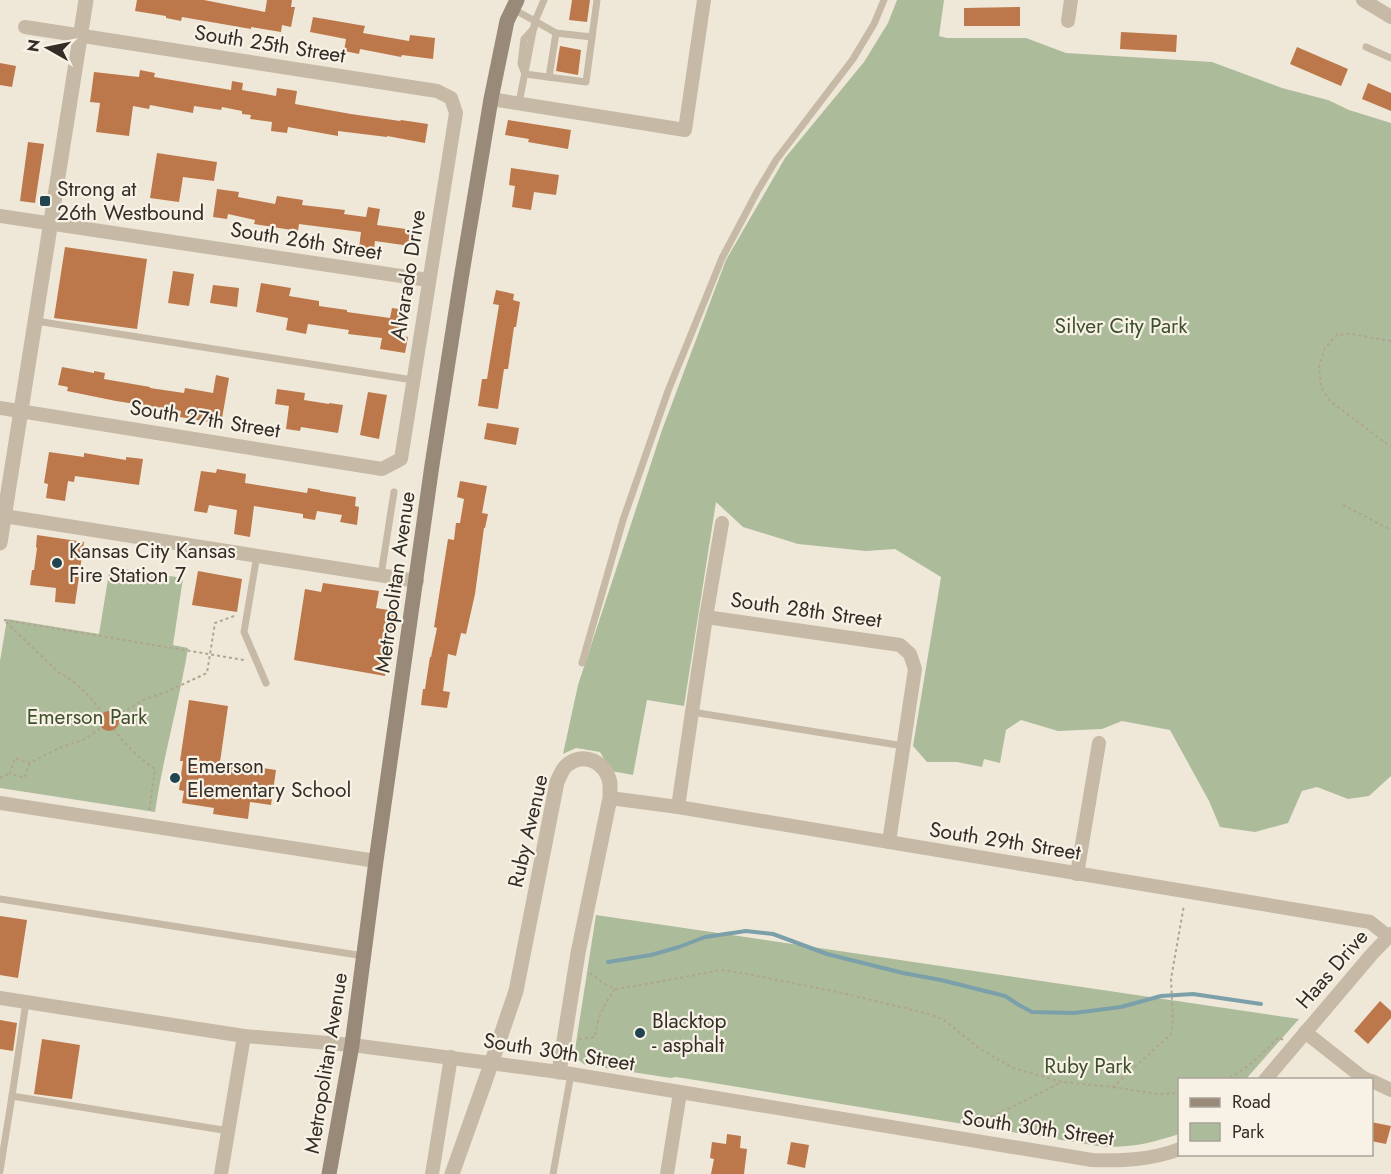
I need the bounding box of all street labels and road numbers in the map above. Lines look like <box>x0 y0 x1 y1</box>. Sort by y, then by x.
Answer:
street label: South 25th Street <box>192 17 348 71</box>
street label: Alvarado Drive <box>383 207 433 342</box>
street label: South 26th Street <box>228 214 384 268</box>
street label: South 27th Street <box>128 392 282 446</box>
street label: Metropolitan Avenue <box>367 489 423 675</box>
street label: South 28th Street <box>729 585 883 635</box>
street label: Ruby Avenue <box>500 771 556 891</box>
street label: South 29th Street <box>927 814 1083 868</box>
street label: Haas Drive <box>1289 923 1375 1015</box>
street label: Metropolitan Avenue <box>297 970 355 1156</box>
street label: South 30th Street <box>481 1025 637 1079</box>
street label: South 30th Street <box>960 1103 1116 1153</box>

